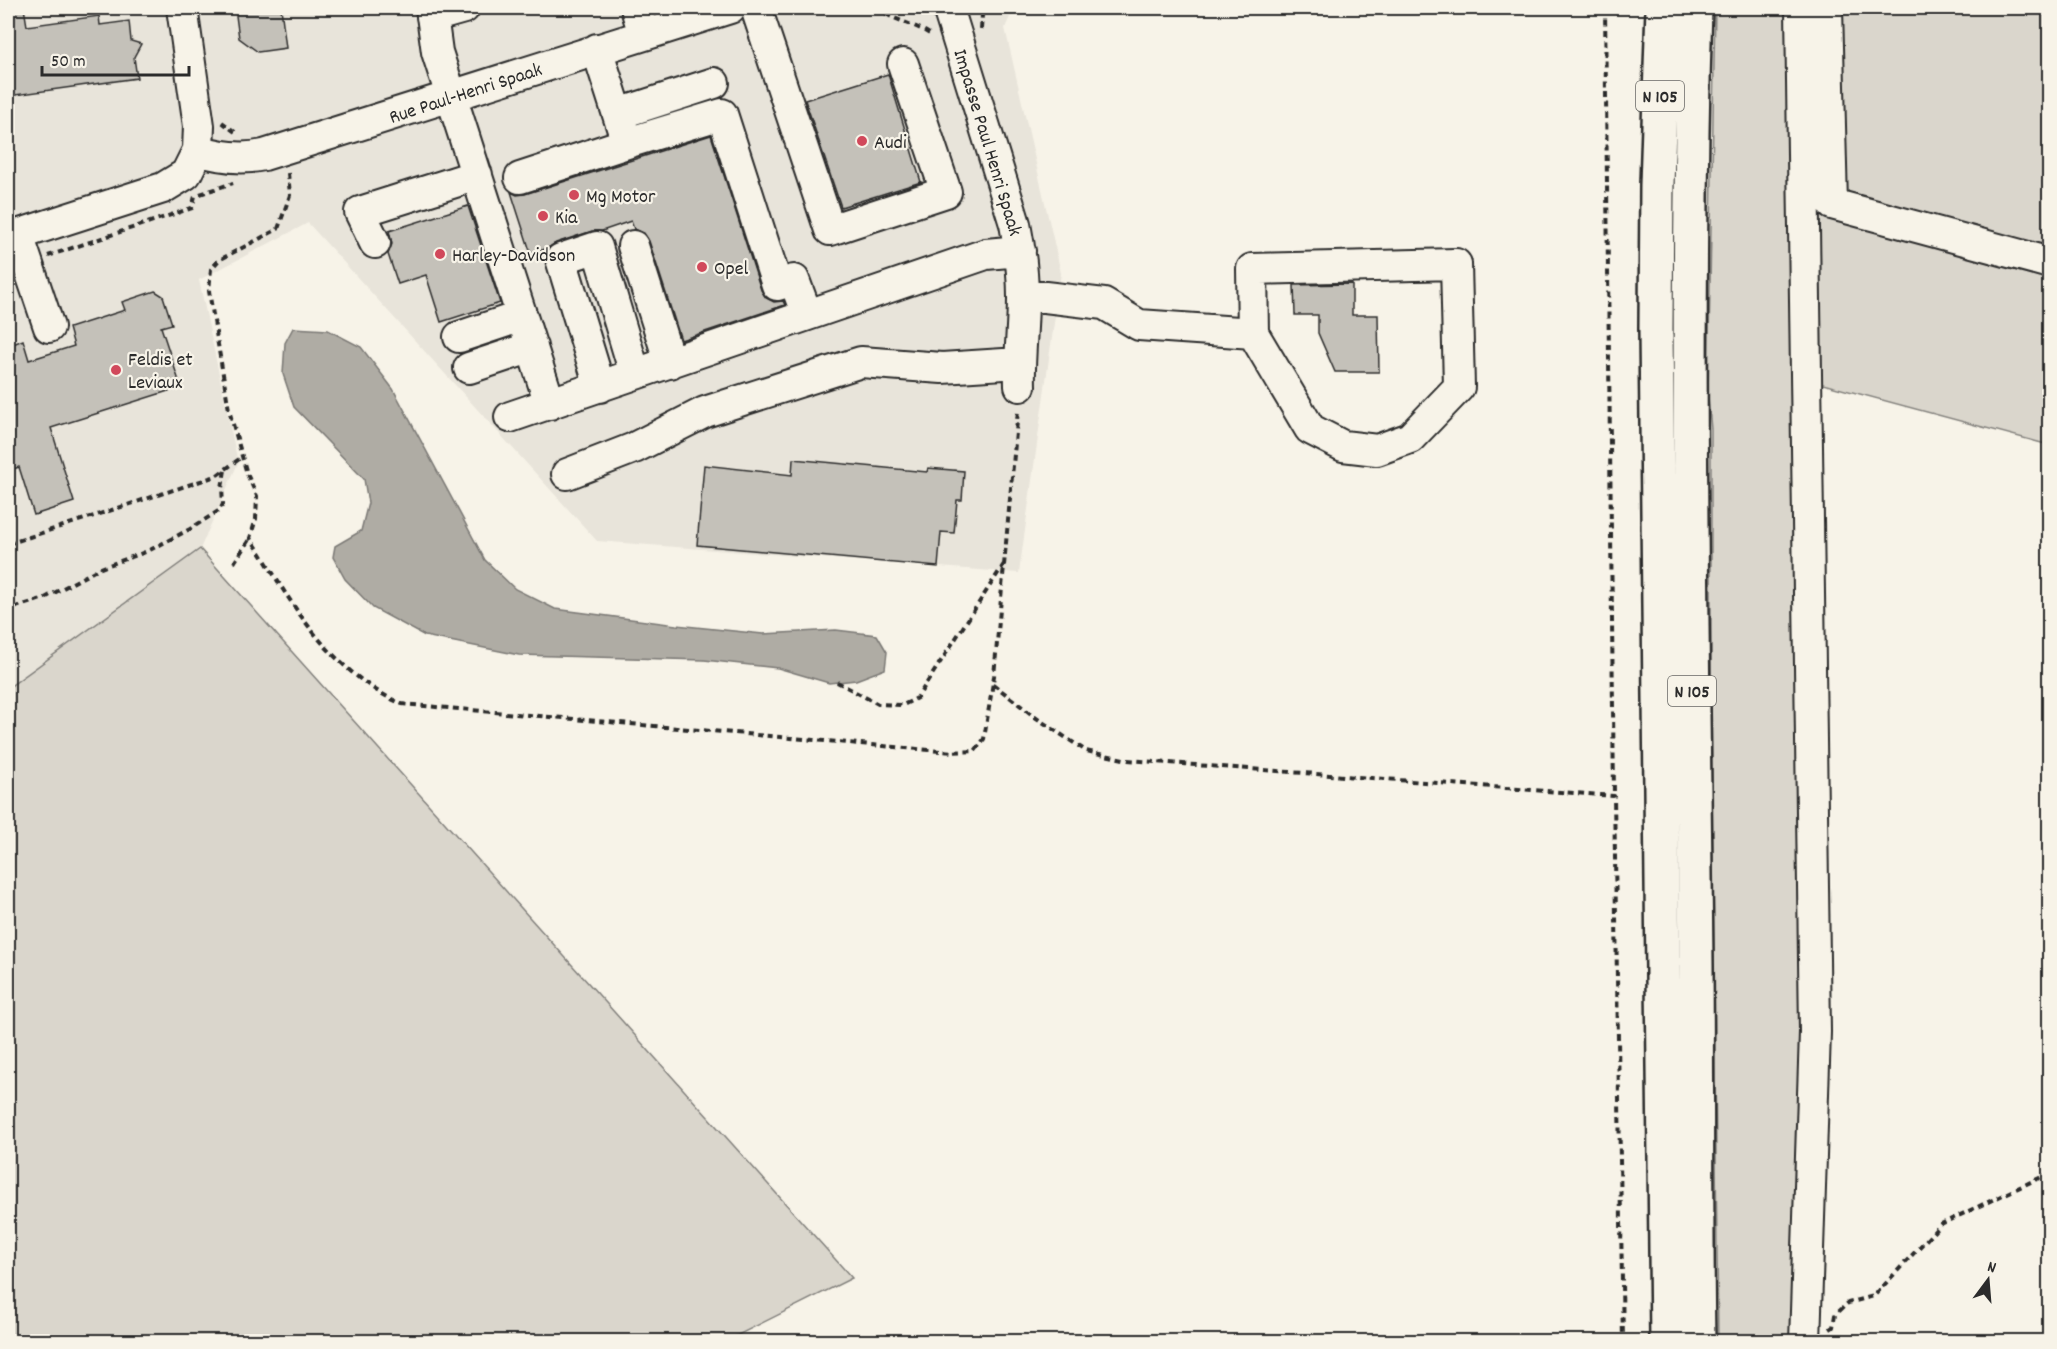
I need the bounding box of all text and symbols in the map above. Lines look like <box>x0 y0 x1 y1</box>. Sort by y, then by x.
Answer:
scale bar <box>42 39 189 77</box>
street label: Impasse Paul Henri Spaak <box>944 46 1028 240</box>
text: 50 m <box>51 50 86 75</box>
street label: Rue Paul-Henri Spaak <box>386 57 546 133</box>
road number: N 105 <box>1636 81 1684 111</box>
place label: Audi <box>874 130 907 158</box>
marker: Audi <box>855 134 869 148</box>
place label: Mg Motor <box>586 184 656 212</box>
marker: Mg Motor <box>567 188 581 202</box>
place label: Kia <box>555 205 578 233</box>
marker: Kia <box>536 209 550 223</box>
place label: Harley-Davidson <box>452 243 575 271</box>
marker: Harley-Davidson <box>433 247 447 261</box>
place label: Opel <box>714 256 749 284</box>
marker: Opel <box>695 260 709 274</box>
place label: Feldis et Leviaux <box>128 347 193 398</box>
marker: Feldis et Leviaux <box>109 363 123 377</box>
road number: N 105 <box>1668 676 1716 706</box>
north arrow <box>1958 1250 2018 1310</box>
text: N <box>1984 1256 1999 1280</box>

